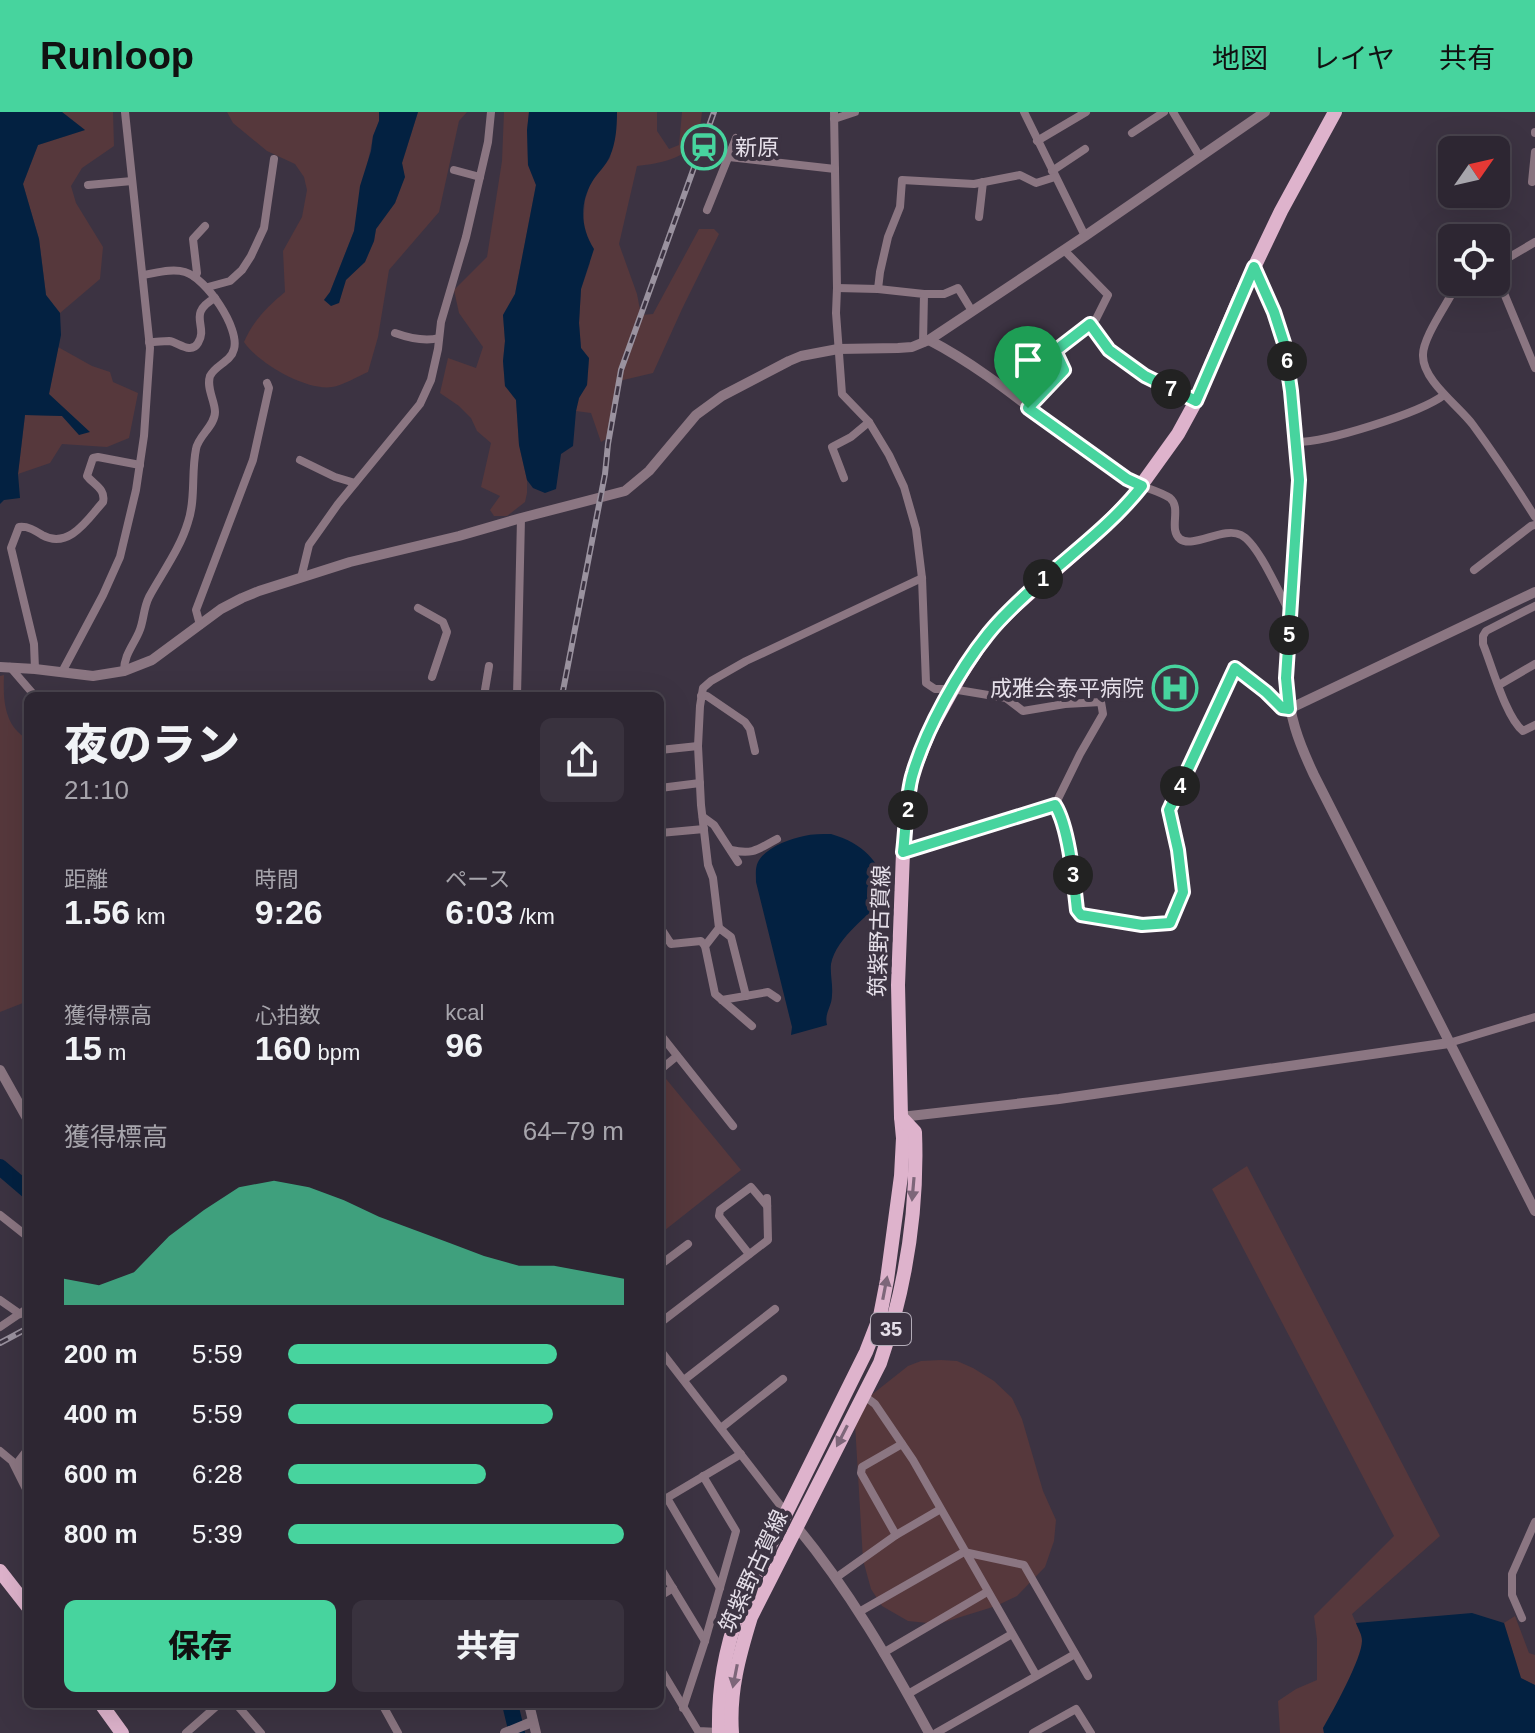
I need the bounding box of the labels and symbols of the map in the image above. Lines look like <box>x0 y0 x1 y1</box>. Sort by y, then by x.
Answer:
station icon: 新原 <box>680 123 728 171</box>
place label: 新原 <box>735 135 779 160</box>
north arrow <box>1438 136 1510 208</box>
pin <box>994 326 1062 408</box>
pin: 6 <box>1267 341 1307 381</box>
pin: 7 <box>1151 369 1191 409</box>
pin: 1 <box>1023 559 1063 599</box>
pin: 5 <box>1269 615 1309 655</box>
hospital icon: 成雅会泰平病院 <box>1151 664 1199 712</box>
place label: 成雅会泰平病院 <box>990 676 1144 701</box>
pin: 4 <box>1160 766 1200 806</box>
pin: 2 <box>888 790 928 830</box>
pin: 3 <box>1053 855 1093 895</box>
street label: 筑紫野古賀線 <box>865 865 894 997</box>
one-way arrow <box>906 1177 919 1202</box>
one-way arrow <box>879 1276 892 1301</box>
road number: 35 <box>871 1313 911 1345</box>
one-way arrow <box>835 1425 849 1448</box>
street label: 筑紫野古賀線 <box>714 1506 793 1636</box>
one-way arrow <box>729 1663 741 1688</box>

